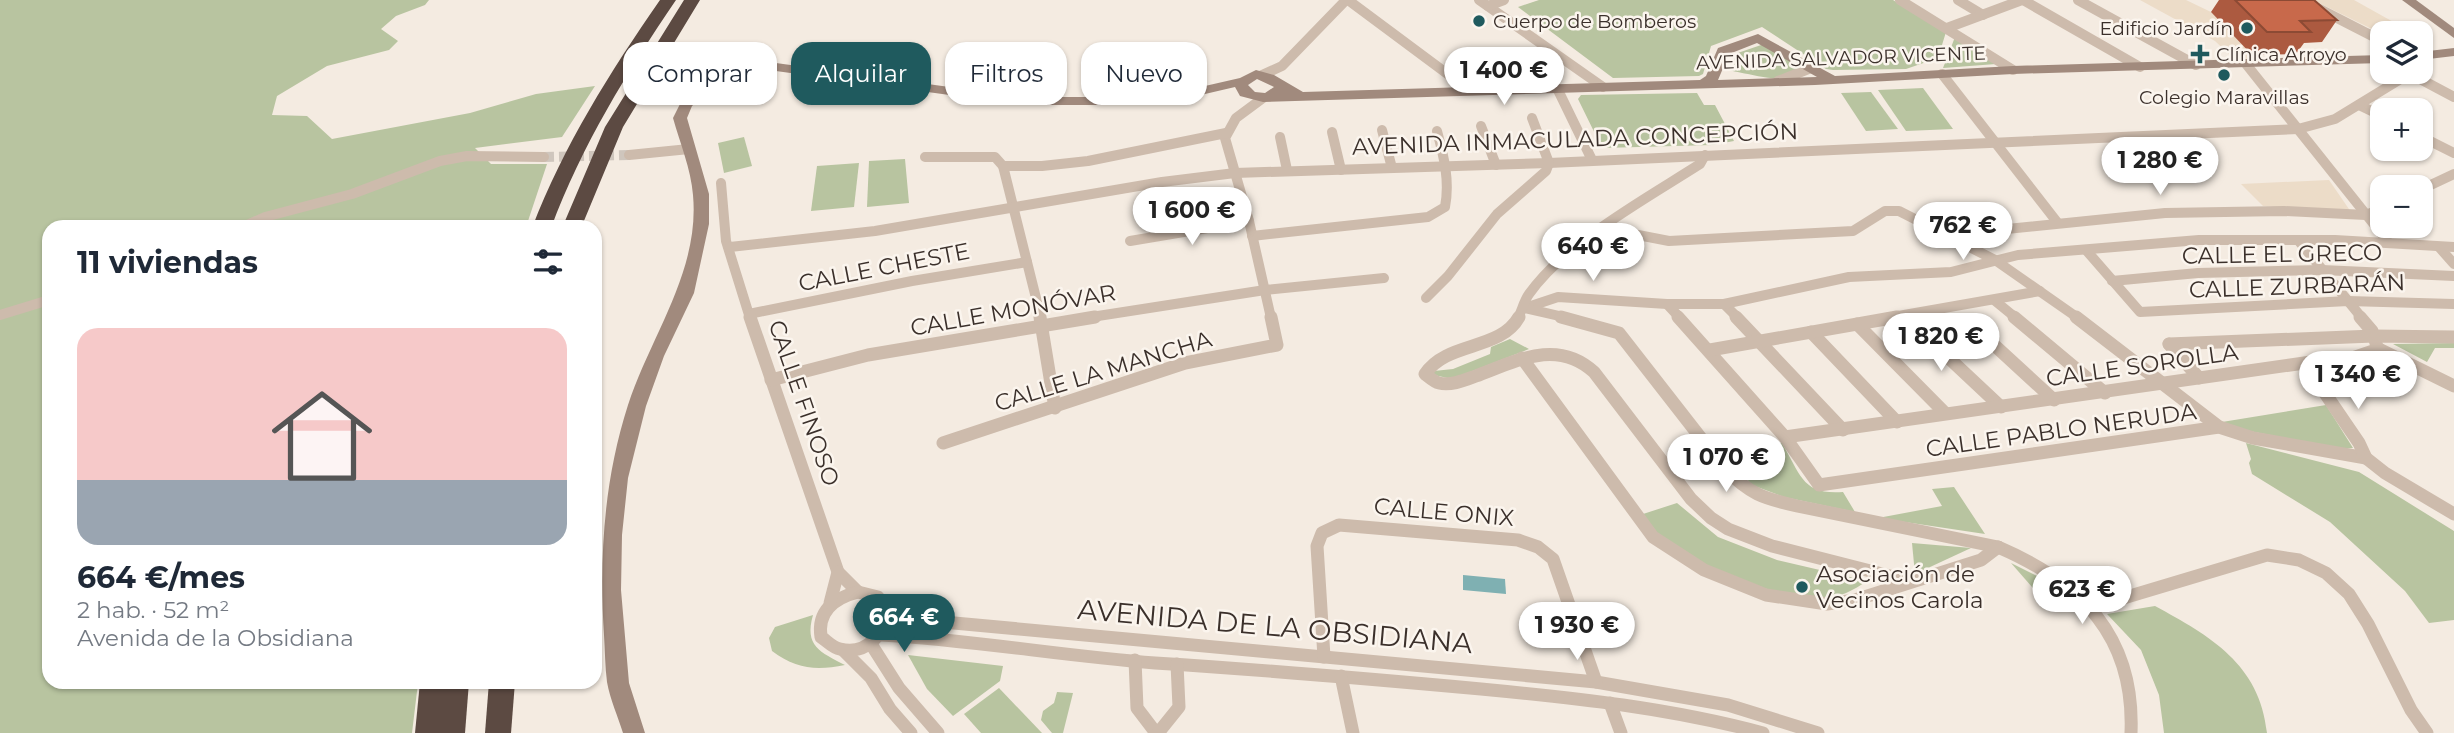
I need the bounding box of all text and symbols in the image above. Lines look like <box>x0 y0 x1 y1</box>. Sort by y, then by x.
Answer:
place label: Cuerpo de Bomberos <box>1493 10 1696 33</box>
marker: Cuerpo de Bomberos <box>1471 13 1487 29</box>
place label: Edificio Jardín <box>2100 17 2233 40</box>
marker: Edificio Jardín <box>2239 20 2255 36</box>
map controls <box>2370 21 2433 238</box>
button: layers <box>2370 21 2433 84</box>
street label: AVENIDA SALVADOR VICENTE <box>1696 41 1986 75</box>
chip: Comprar <box>623 42 777 105</box>
chip: Alquilar <box>791 42 931 105</box>
chip: Filtros <box>945 42 1067 105</box>
chip: Nuevo <box>1081 42 1207 105</box>
place label: Clínica Arroyo <box>2216 43 2347 66</box>
marker: Clínica Arroyo <box>2190 44 2210 64</box>
pin: 1 400 € <box>1439 48 1569 107</box>
text: 1 400 € <box>1460 56 1548 84</box>
marker: Colegio Maravillas <box>2216 67 2232 83</box>
place label: Colegio Maravillas <box>2139 86 2309 109</box>
button: + <box>2370 98 2433 161</box>
street label: AVENIDA INMACULADA CONCEPCIÓN <box>1351 117 1799 161</box>
pin: 1 280 € <box>2095 138 2225 197</box>
text: 1 280 € <box>2117 146 2203 174</box>
button: − <box>2370 175 2433 238</box>
pin: 1 600 € <box>1127 188 1257 247</box>
text: 1 600 € <box>1149 196 1235 224</box>
pin: 762 € <box>1914 202 2012 262</box>
text: 762 € <box>1929 211 1997 239</box>
pin: 640 € <box>1544 224 1642 283</box>
text: 640 € <box>1557 232 1629 260</box>
street label: CALLE CHESTE <box>796 237 972 297</box>
street label: CALLE EL GRECO <box>2182 238 2382 270</box>
icon: filters <box>529 243 567 281</box>
text: 11 viviendas <box>77 244 258 281</box>
street label: CALLE ZURBARÁN <box>2188 268 2406 304</box>
street label: CALLE MONÓVAR <box>908 278 1118 342</box>
pin: 1 820 € <box>1876 314 2006 373</box>
street label: CALLE FINOSO <box>762 316 846 490</box>
text: 1 820 € <box>1898 322 1984 350</box>
street label: CALLE LA MANCHA <box>991 324 1215 417</box>
street label: CALLE SOROLLA <box>2044 338 2240 392</box>
pin: 1 340 € <box>2293 352 2423 411</box>
text: 1 340 € <box>2315 360 2401 388</box>
icon: home <box>259 373 385 499</box>
street label: CALLE PABLO NERUDA <box>1924 397 2199 463</box>
pin: 1 070 € <box>1661 434 1791 494</box>
text: 1 070 € <box>1683 443 1769 471</box>
street label: CALLE ONIX <box>1373 492 1515 532</box>
text: 664 €/mes <box>77 559 245 596</box>
place label: Asociación de Vecinos Carola <box>1816 560 1984 614</box>
pin: 623 € <box>2033 566 2131 626</box>
text: 623 € <box>2049 575 2116 603</box>
marker: Asociación de Vecinos Carola <box>1794 579 1810 595</box>
street label: AVENIDA DE LA OBSIDIANA <box>1076 592 1475 660</box>
pin: 664 € <box>855 594 953 654</box>
text: 2 hab. · 52 m² <box>77 596 229 624</box>
pin: 1 930 € <box>1512 602 1642 662</box>
text: 664 € <box>869 603 939 631</box>
text: 1 930 € <box>1535 611 1619 639</box>
text: Avenida de la Obsidiana <box>77 624 354 652</box>

